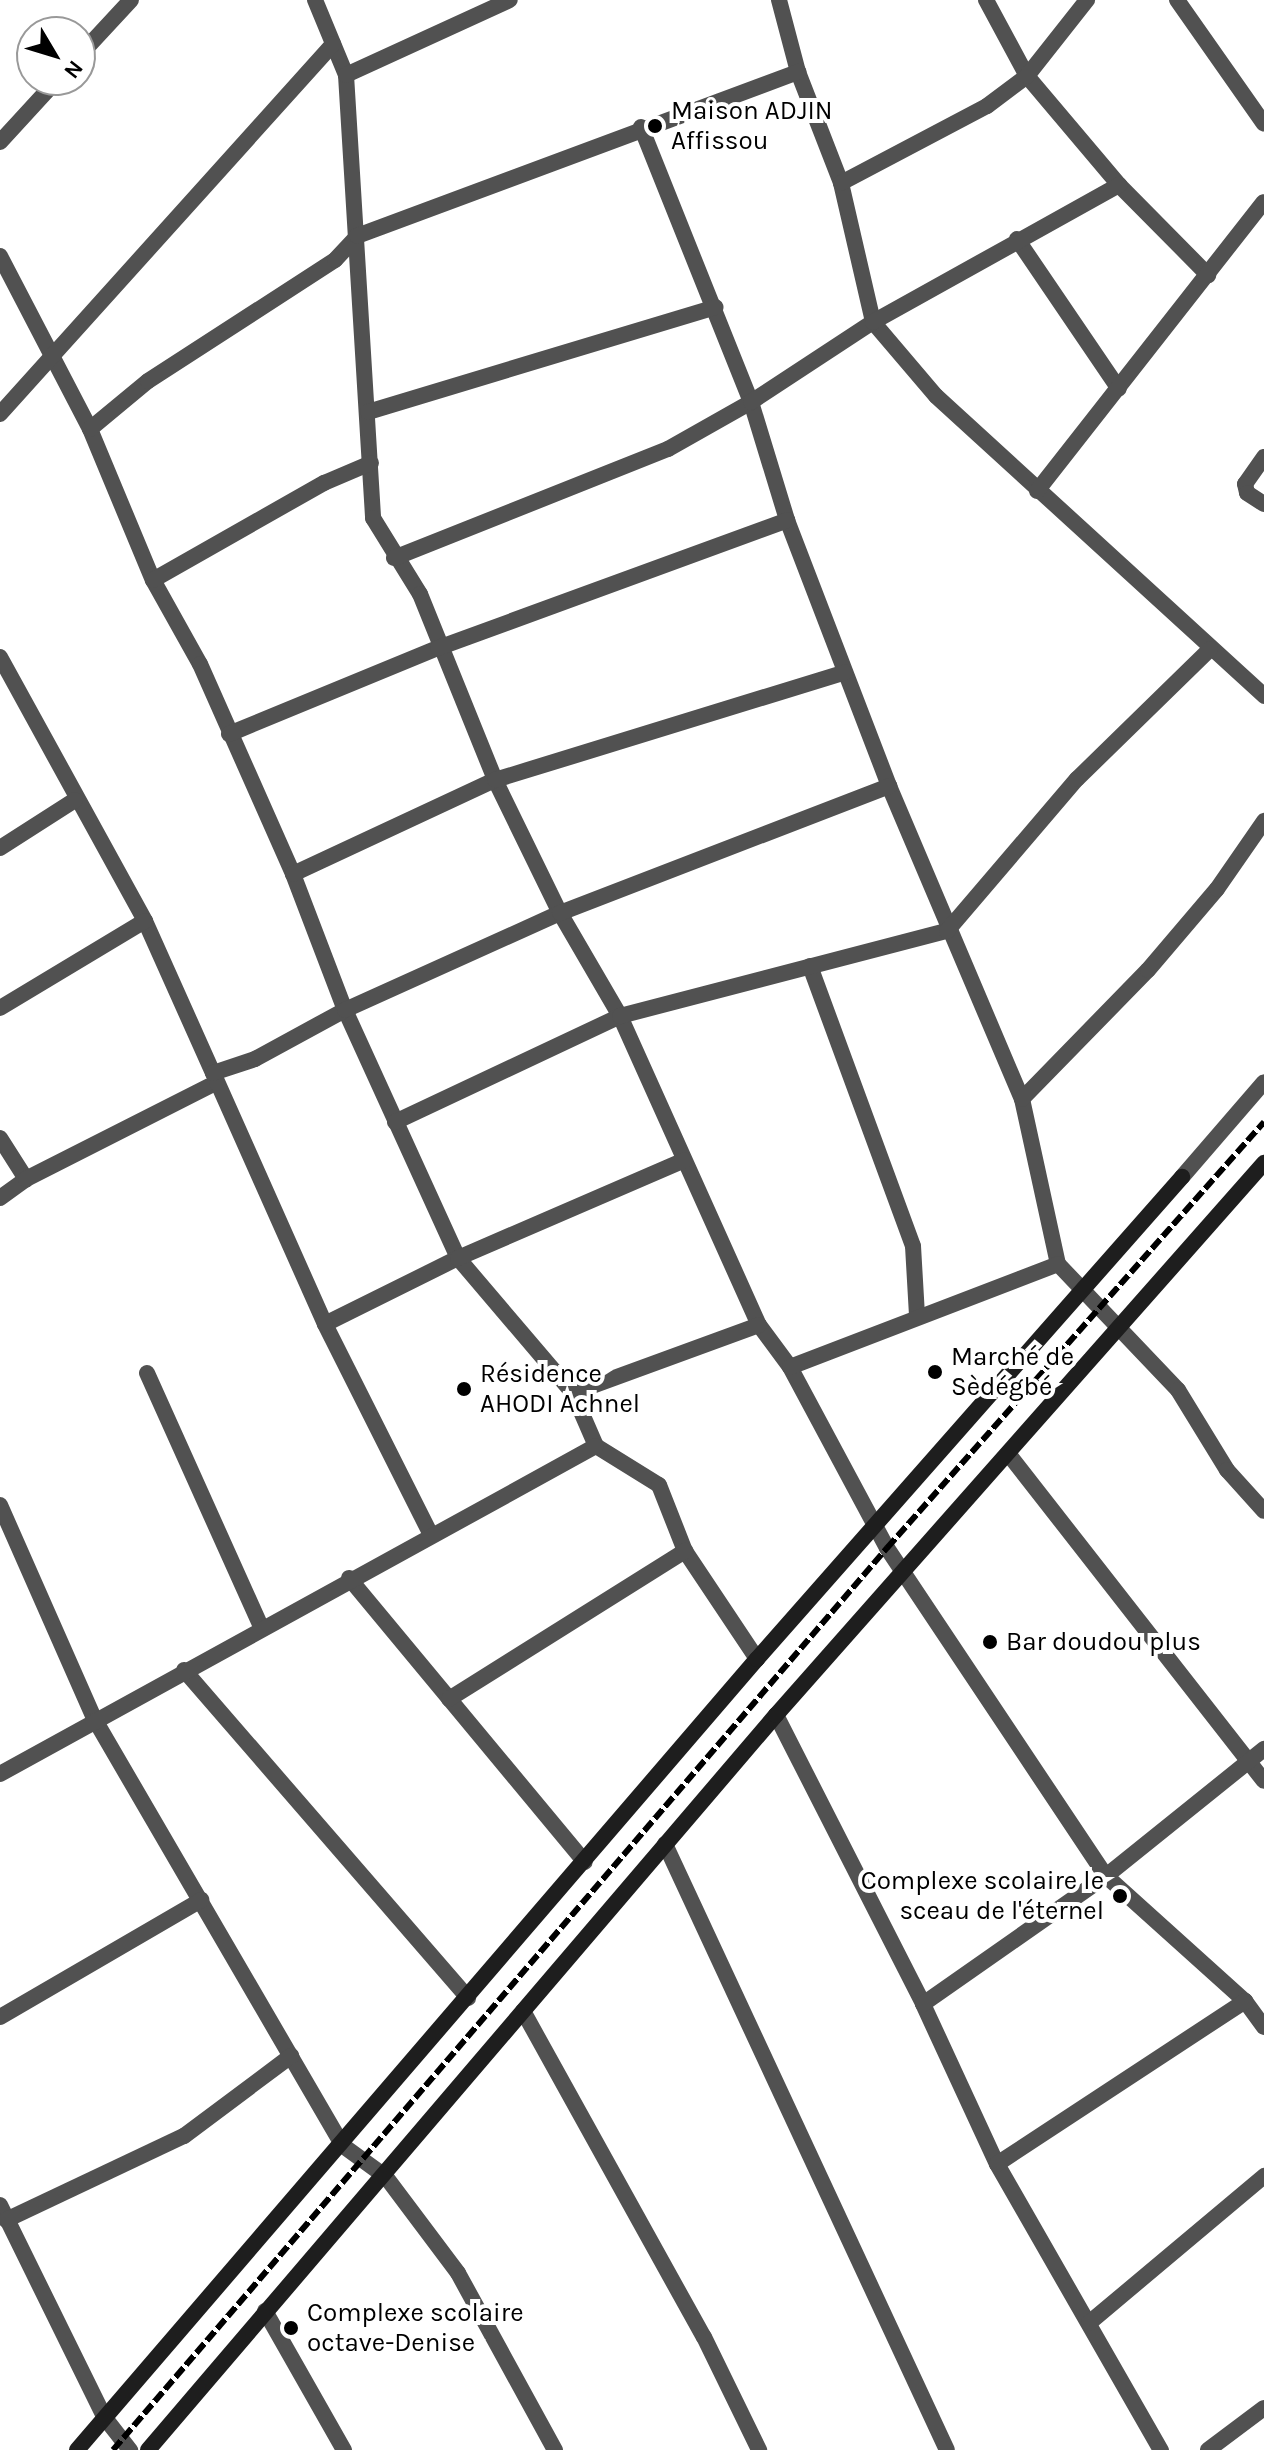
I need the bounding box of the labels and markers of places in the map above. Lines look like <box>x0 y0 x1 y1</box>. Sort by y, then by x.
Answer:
place label: Maison ADJIN Affissou <box>671 95 832 156</box>
marker: Maison ADJIN Affissou <box>646 117 664 135</box>
place label: Marché de Sèdégbé <box>951 1341 1074 1402</box>
place label: Résidence AHODI Achnel <box>480 1358 640 1420</box>
marker: Marché de Sèdégbé <box>926 1363 944 1381</box>
marker: Résidence AHODI Achnel <box>455 1380 473 1398</box>
place label: Bar doudou plus <box>1006 1626 1201 1658</box>
marker: Bar doudou plus <box>981 1633 999 1651</box>
place label: Complexe scolaire le sceau de l'éternel <box>861 1865 1104 1926</box>
marker: Complexe scolaire le sceau de l'éternel <box>1111 1887 1129 1905</box>
place label: Complexe scolaire octave-Denise <box>307 2297 524 2358</box>
marker: Complexe scolaire octave-Denise <box>282 2319 300 2337</box>

